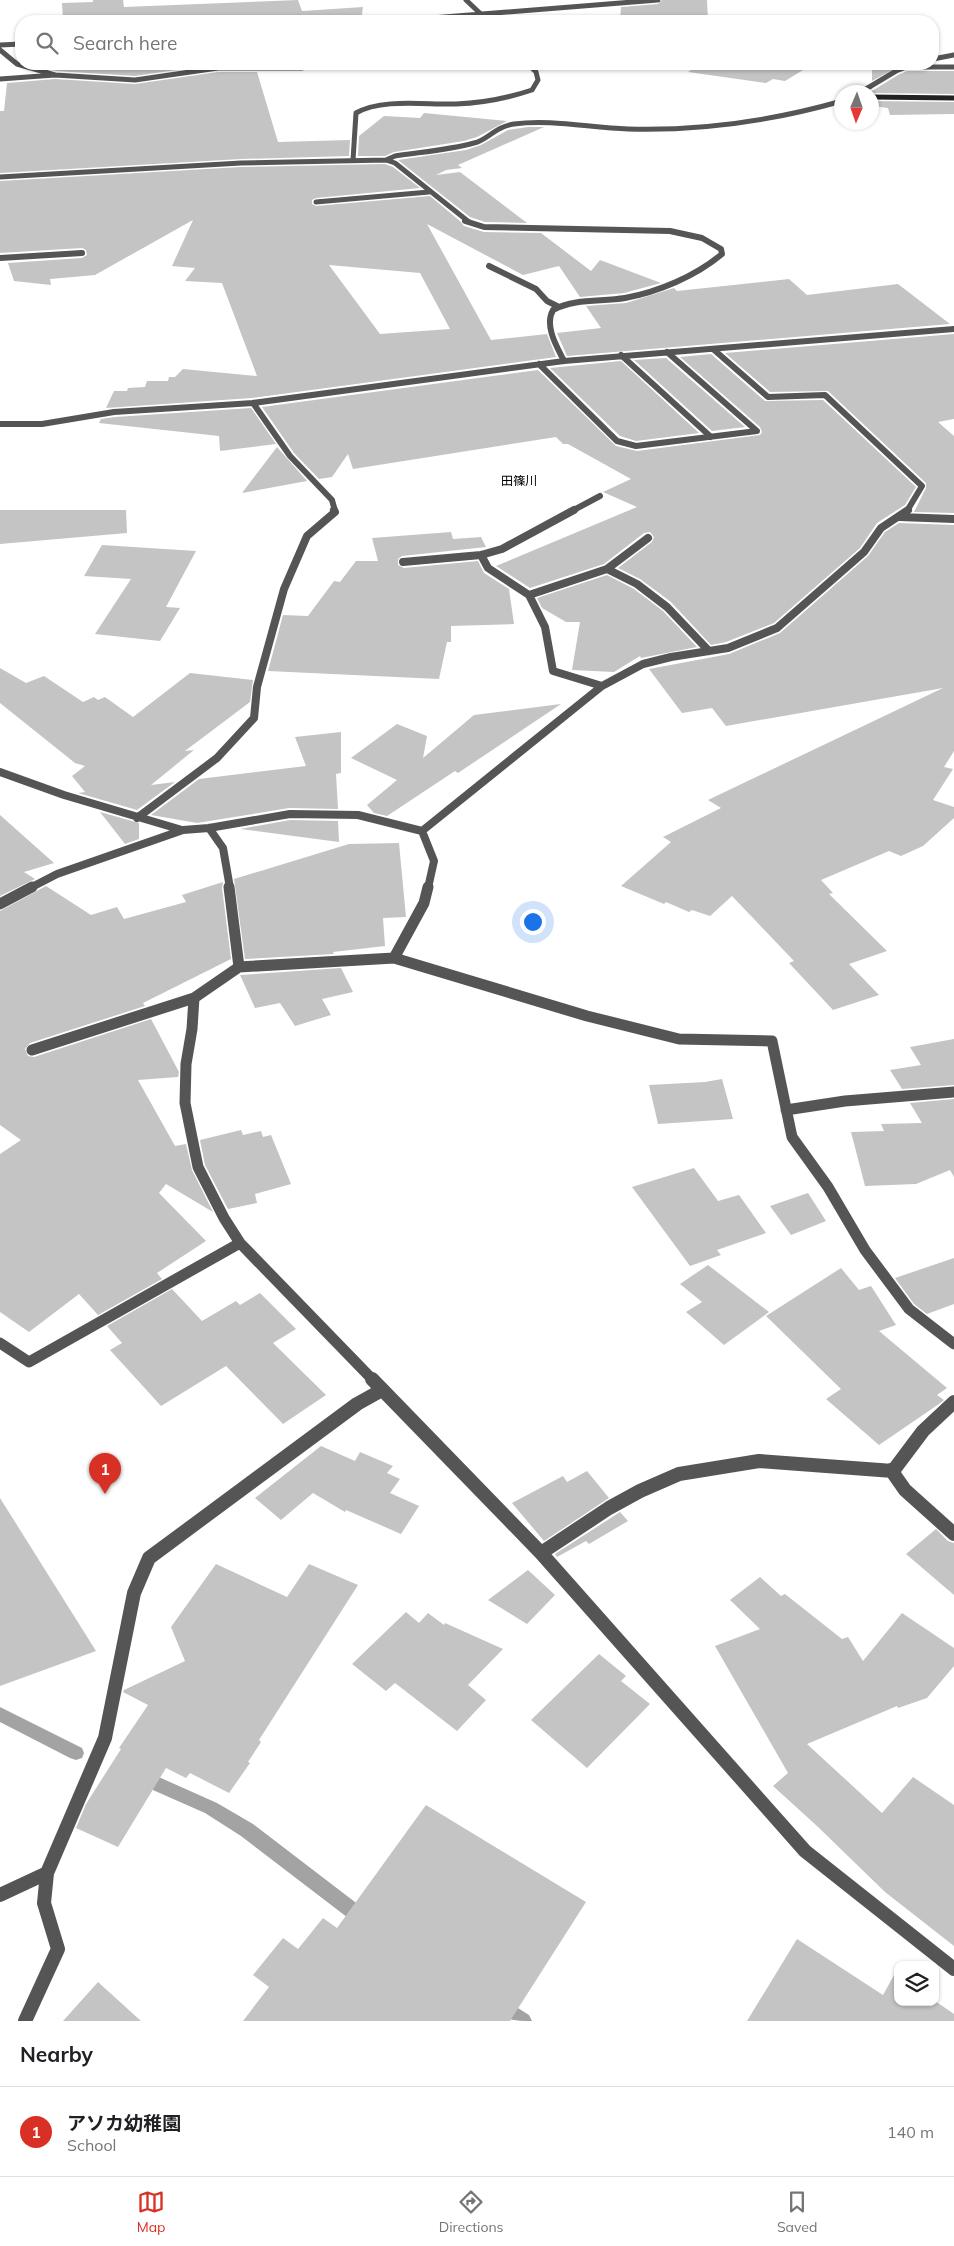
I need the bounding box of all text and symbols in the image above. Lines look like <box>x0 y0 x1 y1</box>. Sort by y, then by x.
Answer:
search box <box>15 15 939 70</box>
icon: search <box>33 29 61 57</box>
text: Search here <box>73 31 177 55</box>
north arrow <box>834 85 879 130</box>
district label: 田篠川 <box>501 473 537 488</box>
your location <box>520 909 546 935</box>
pin: 1 <box>89 1453 121 1494</box>
map controls <box>894 1961 939 2006</box>
button: layers <box>894 1961 939 2006</box>
text: Nearby <box>20 2041 93 2067</box>
text: アソカ幼稚園 <box>67 2111 181 2135</box>
text: 1 <box>31 2122 41 2142</box>
text: 140 m <box>887 2122 934 2142</box>
text: School <box>67 2135 116 2155</box>
tab: Map <box>137 2188 165 2236</box>
tab: Directions <box>439 2188 504 2236</box>
tab: Saved <box>777 2188 817 2236</box>

